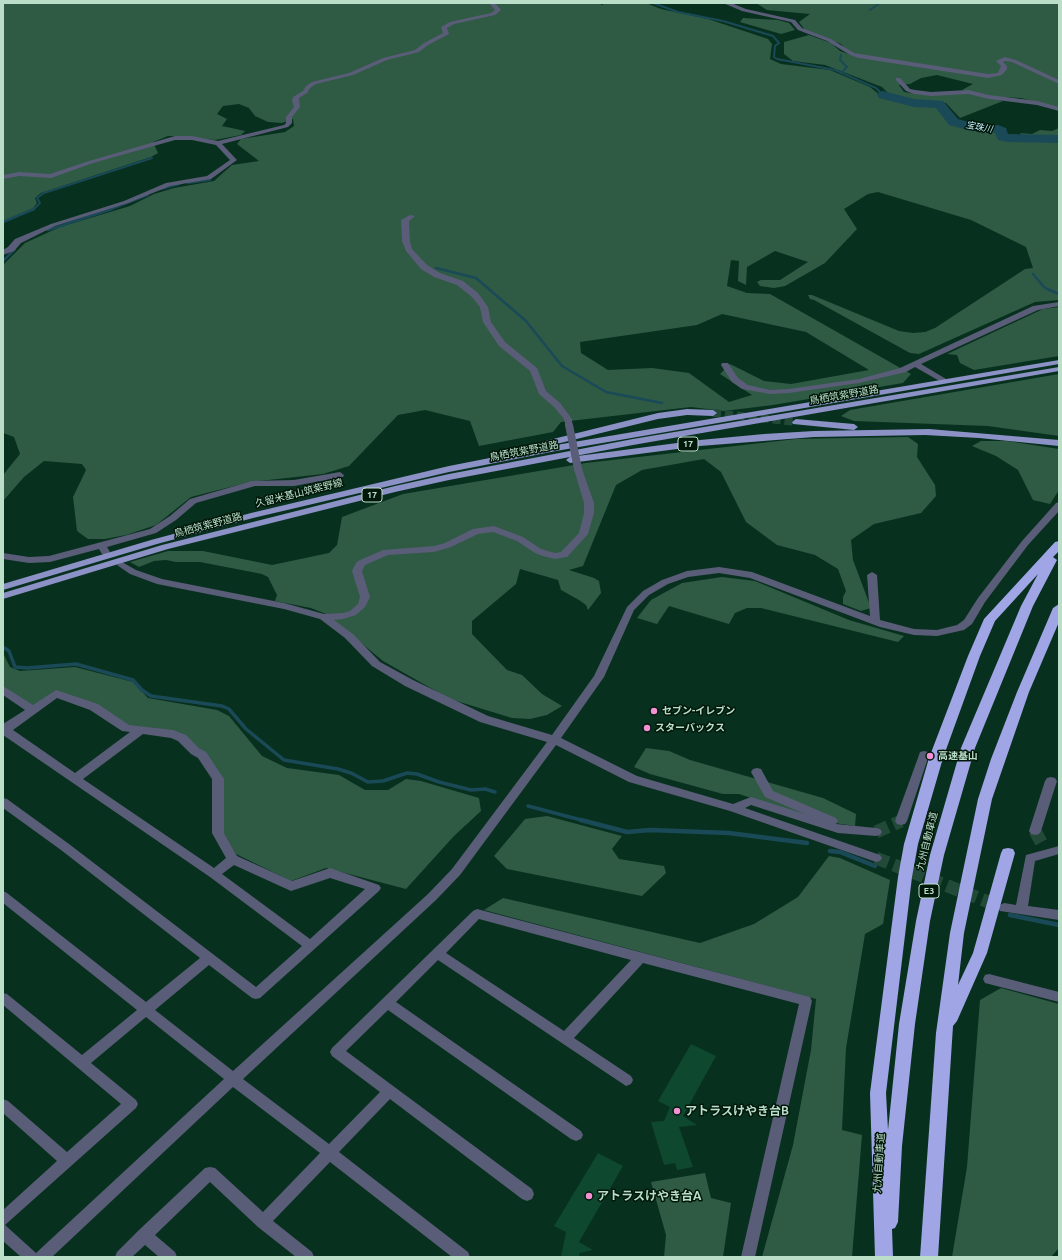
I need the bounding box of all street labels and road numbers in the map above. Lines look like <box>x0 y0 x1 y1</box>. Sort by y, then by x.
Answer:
street label: 鳥栖筑紫野道路 <box>808 383 880 407</box>
road number: 17 <box>678 437 698 451</box>
street label: 鳥栖筑紫野道路 <box>488 438 560 464</box>
street label: 久留米基山筑紫野線 <box>254 476 344 510</box>
road number: 17 <box>362 488 382 502</box>
street label: 鳥栖筑紫野道路 <box>173 510 243 540</box>
street label: 九州自動車道 <box>914 810 940 872</box>
road number: E3 <box>919 884 939 898</box>
street label: 九州自動車道 <box>871 1133 887 1193</box>

